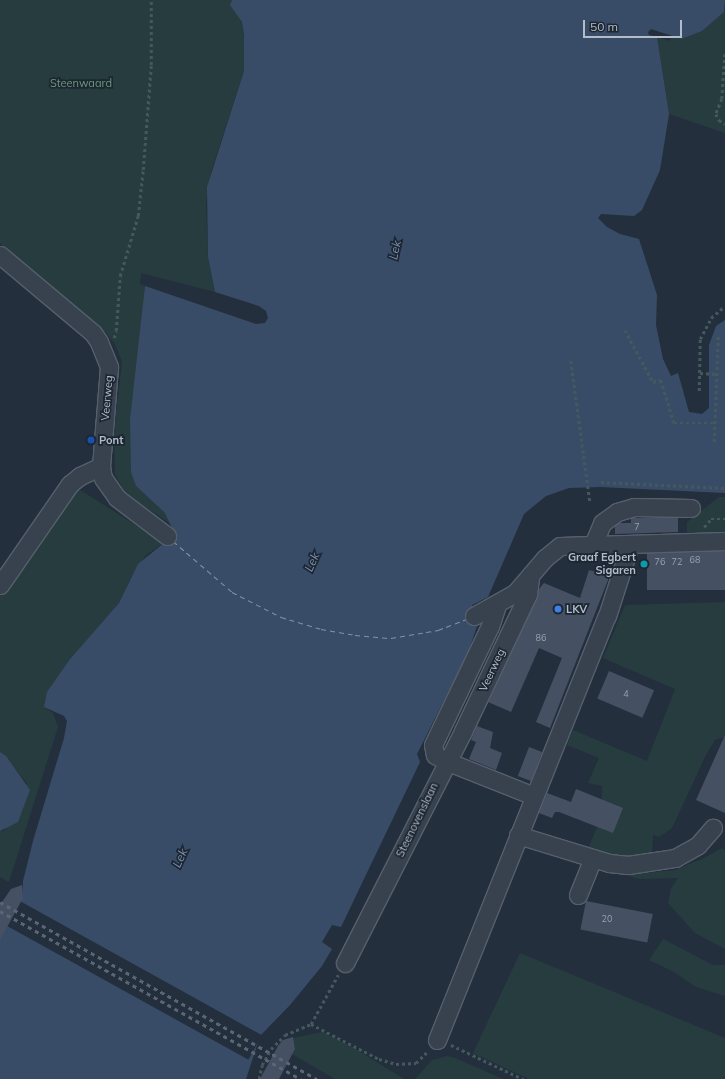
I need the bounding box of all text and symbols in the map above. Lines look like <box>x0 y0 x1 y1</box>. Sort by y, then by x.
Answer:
scale bar <box>585 12 684 38</box>
text: 50 m <box>590 19 618 34</box>
park label: Steenwaard <box>50 76 112 90</box>
water label: Lek <box>386 239 404 261</box>
street label: Veerweg <box>98 375 116 421</box>
place label: Pont <box>99 433 123 447</box>
marker: Pont <box>86 435 96 445</box>
house number: 7 <box>634 522 640 532</box>
water label: Lek <box>302 550 322 574</box>
place label: Graaf Egbert Sigaren <box>568 551 636 577</box>
house number: 68 <box>690 555 700 565</box>
house number: 76 <box>655 557 665 567</box>
house number: 72 <box>672 557 682 567</box>
marker: Graaf Egbert Sigaren <box>639 559 649 569</box>
place label: LKV <box>566 602 587 616</box>
marker: LKV <box>553 604 563 614</box>
house number: 86 <box>536 633 546 643</box>
street label: Veerweg <box>476 647 508 693</box>
house number: 4 <box>623 689 629 699</box>
street label: Steenovenslaan <box>393 781 441 859</box>
water label: Lek <box>170 846 190 870</box>
house number: 20 <box>602 914 612 924</box>

